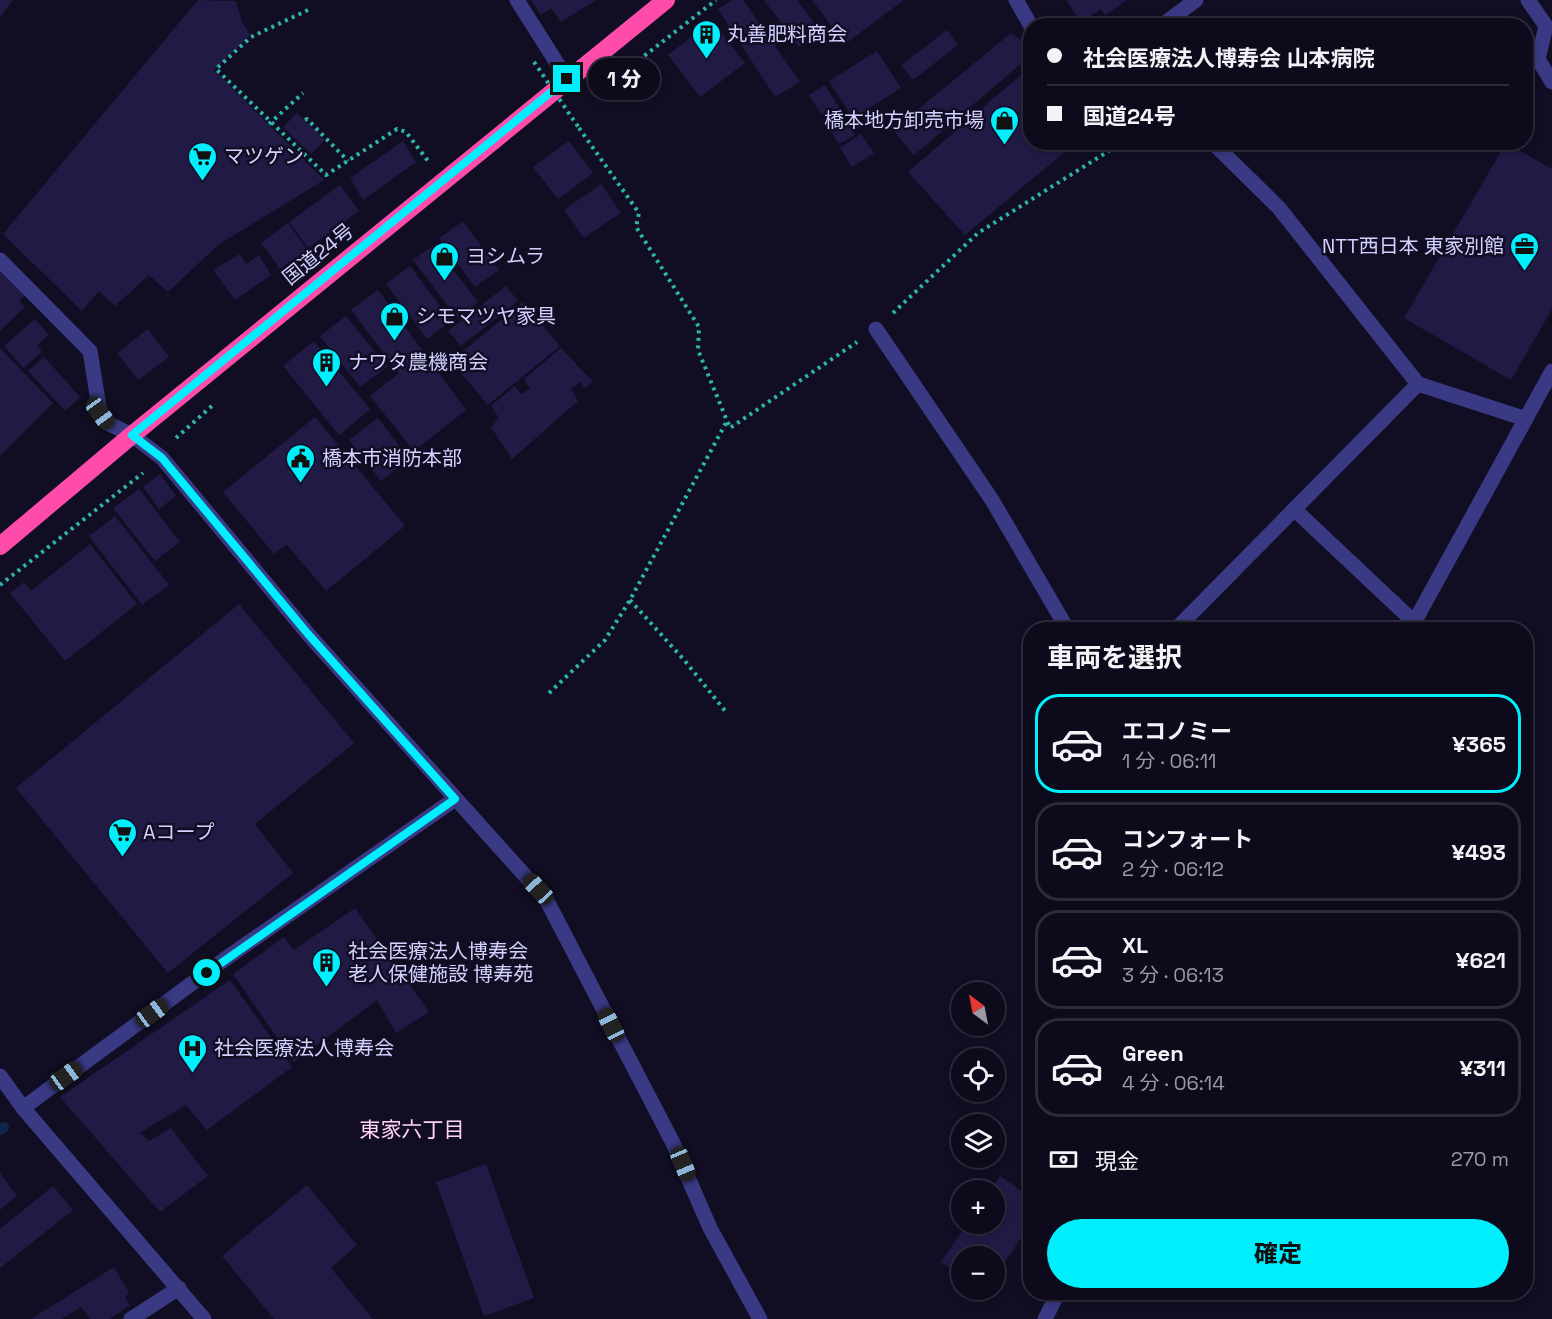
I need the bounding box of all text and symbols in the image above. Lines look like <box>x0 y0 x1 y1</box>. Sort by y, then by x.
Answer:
building icon: 丸善肥料商会 <box>690 18 722 60</box>
place label: 丸善肥料商会 <box>727 21 847 47</box>
text: 社会医療法人博寿会 山本病院 <box>1083 44 1375 72</box>
callout: 1 分 <box>588 58 660 100</box>
route end <box>553 65 580 92</box>
text: 1 分 <box>607 66 641 92</box>
text: 国道24号 <box>1083 102 1176 130</box>
shop icon: 橋本地方卸売市場 <box>989 104 1021 146</box>
place label: 橋本地方卸売市場 <box>824 107 984 133</box>
supermarket icon: マツゲン <box>187 140 219 182</box>
place label: マツゲン <box>224 143 304 169</box>
street label: 国道24号 <box>277 217 359 291</box>
office icon: NTT西日本 東家別館 <box>1509 230 1541 272</box>
place label: NTT西日本 東家別館 <box>1322 233 1504 259</box>
shop icon: ヨシムラ <box>429 240 461 282</box>
place label: ヨシムラ <box>466 243 545 269</box>
shop icon: シモマツヤ家具 <box>379 300 411 342</box>
place label: シモマツヤ家具 <box>416 303 556 329</box>
building icon: ナワタ農機商会 <box>311 346 343 388</box>
place label: ナワタ農機商会 <box>348 349 488 375</box>
car <box>82 393 118 433</box>
public building icon: 橋本市消防本部 <box>285 442 317 484</box>
place label: 橋本市消防本部 <box>322 445 462 471</box>
text: 車両を選択 <box>1047 640 1182 675</box>
icon: car <box>1050 717 1104 771</box>
text: エコノミー <box>1122 717 1232 745</box>
text: ¥365 <box>1452 730 1506 758</box>
text: 1 分 · 06:11 <box>1122 748 1216 774</box>
supermarket icon: Aコープ <box>106 816 138 858</box>
place label: Aコープ <box>143 819 214 845</box>
icon: car <box>1050 825 1104 879</box>
text: コンフォート <box>1122 825 1253 853</box>
text: ¥493 <box>1451 838 1506 866</box>
text: 2 分 · 06:12 <box>1122 856 1224 882</box>
car <box>519 870 557 908</box>
text: XL <box>1122 931 1148 959</box>
icon: car <box>1050 933 1104 987</box>
place label: 社会医療法人博寿会 老人保健施設 博寿苑 <box>348 938 533 987</box>
building icon: 社会医療法人博寿会 老人保健施設 博寿苑 <box>311 946 343 988</box>
text: ¥621 <box>1456 946 1506 974</box>
route start <box>193 959 220 986</box>
text: 3 分 · 06:13 <box>1122 962 1224 988</box>
north arrow <box>951 982 1005 1036</box>
map controls <box>951 982 1005 1300</box>
car <box>132 995 172 1031</box>
car <box>595 1005 627 1045</box>
hospital icon: 社会医療法人博寿会 <box>177 1032 209 1074</box>
place label: 社会医療法人博寿会 <box>214 1035 394 1061</box>
text: Green <box>1122 1039 1184 1067</box>
icon: car <box>1050 1041 1104 1095</box>
button: locate <box>951 1048 1005 1102</box>
text: ¥311 <box>1459 1054 1506 1082</box>
car <box>46 1058 86 1094</box>
text: 4 分 · 06:14 <box>1122 1070 1225 1096</box>
button: layers <box>951 1114 1005 1168</box>
district label: 東家六丁目 <box>360 1116 465 1143</box>
icon: cash <box>1047 1143 1080 1176</box>
car <box>668 1144 698 1184</box>
text: 270 m <box>1451 1146 1509 1172</box>
text: 現金 <box>1095 1147 1139 1175</box>
button: + <box>951 1180 1005 1234</box>
button: 確定 <box>1047 1219 1509 1288</box>
button: − <box>951 1246 1005 1300</box>

